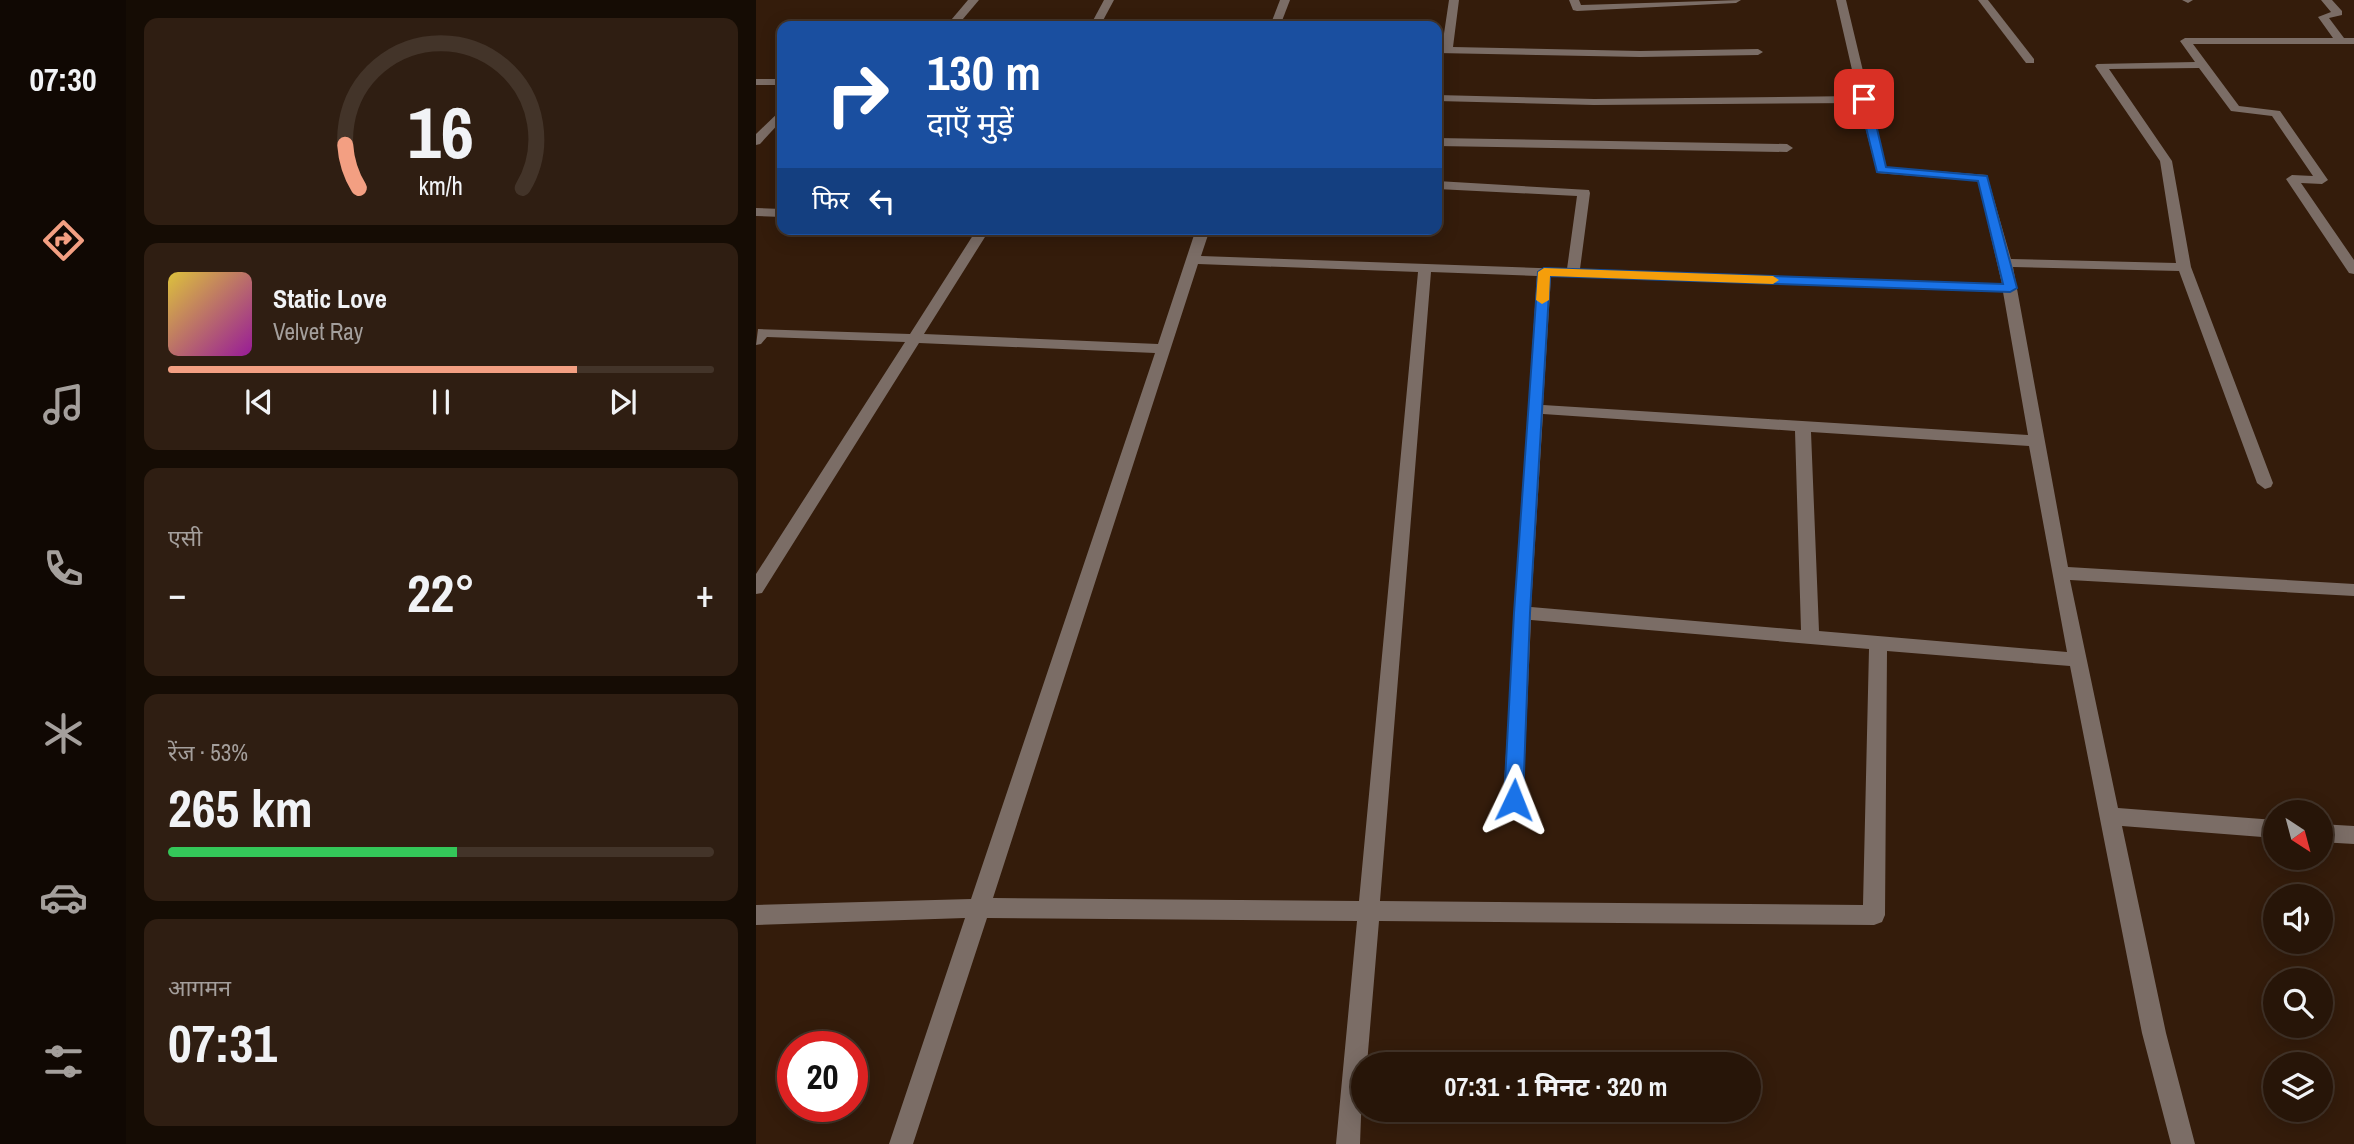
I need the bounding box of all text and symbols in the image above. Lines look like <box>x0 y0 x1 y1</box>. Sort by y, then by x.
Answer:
text: 130 m <box>927 39 1041 105</box>
icon: right <box>812 49 903 140</box>
text: 07:30 <box>29 58 97 101</box>
pin <box>1834 69 1894 129</box>
icon: arrive <box>1845 80 1883 118</box>
text: 16 <box>408 83 474 181</box>
text: दाएँ मुड़ें <box>927 102 1014 145</box>
text: km/h <box>419 168 463 202</box>
text: फिर <box>812 182 849 217</box>
icon: left <box>863 182 901 220</box>
icon: directions <box>39 216 88 265</box>
text: Static Love <box>273 281 387 316</box>
text: Velvet Ray <box>273 316 363 347</box>
icon: music <box>39 380 88 429</box>
icon: previous <box>240 383 278 421</box>
icon: pause <box>422 383 460 421</box>
icon: next <box>604 383 642 421</box>
text: एसी <box>168 522 202 553</box>
icon: phone <box>39 544 88 593</box>
text: 22° <box>407 558 475 628</box>
text: − <box>168 568 186 619</box>
text: + <box>696 568 714 619</box>
icon: climate <box>39 709 88 758</box>
text: रेंज · 53% <box>168 737 248 768</box>
position arrow <box>1477 763 1551 837</box>
text: 265 km <box>168 773 313 843</box>
north arrow <box>2263 800 2333 870</box>
map controls <box>2263 800 2333 1122</box>
icon: car <box>39 873 88 922</box>
button: sound <box>2263 884 2333 954</box>
button: search <box>2263 968 2333 1038</box>
text: आगमन <box>168 972 231 1003</box>
text: 07:31 <box>168 1008 277 1078</box>
speed limit sign: 20 <box>777 1031 868 1122</box>
icon: filters <box>39 1037 88 1086</box>
button: layers <box>2263 1052 2333 1122</box>
text: 07:31 · 1 मिनट · 320 m <box>1445 1069 1667 1104</box>

